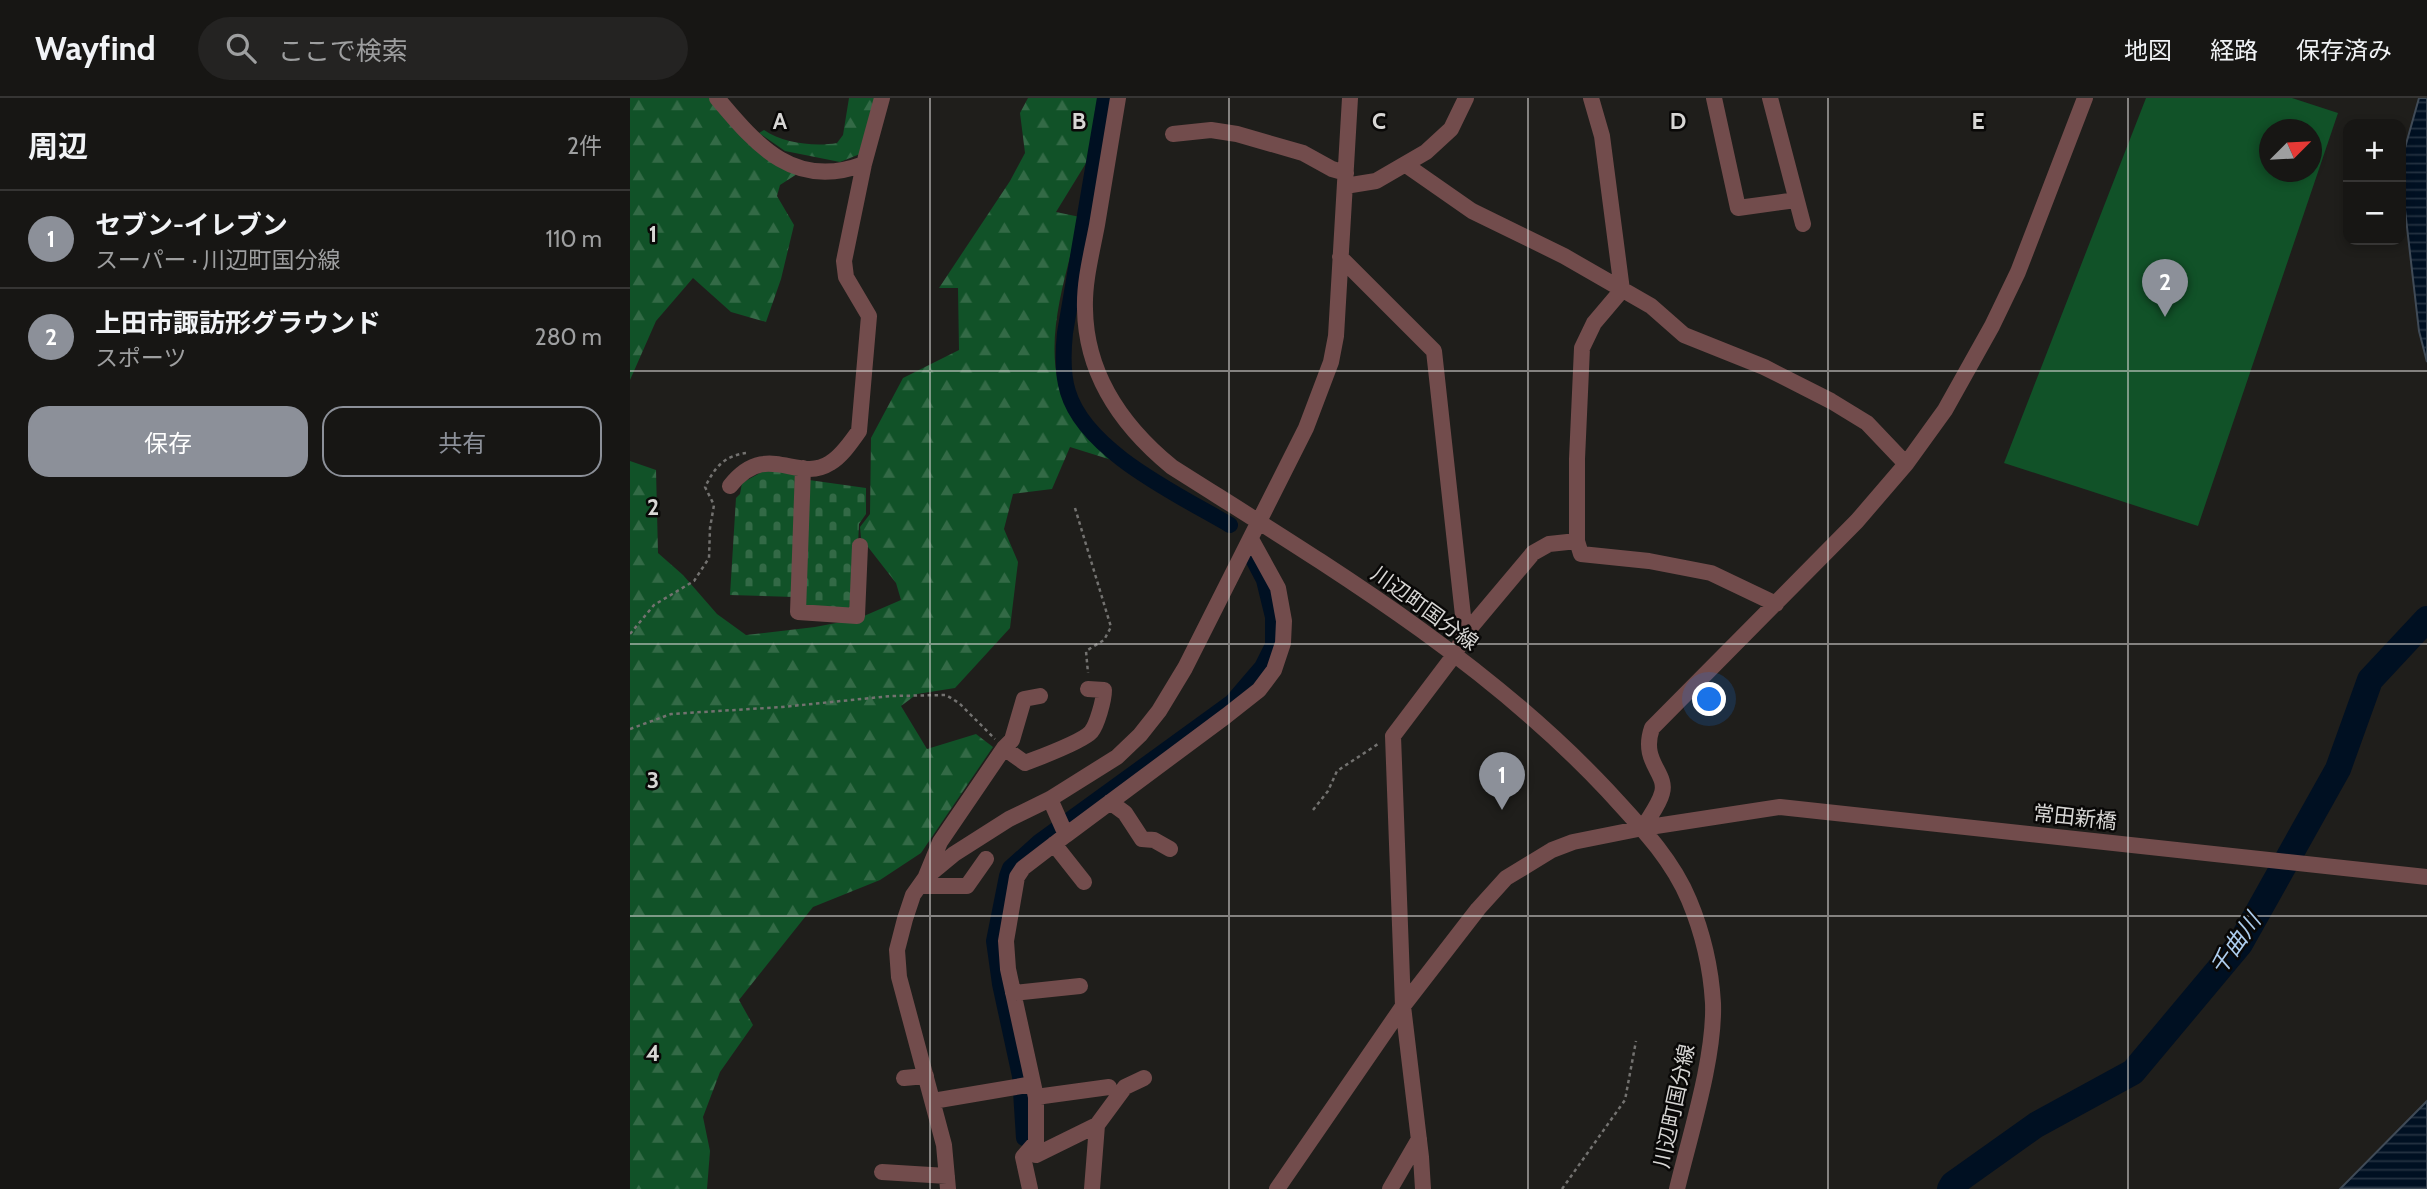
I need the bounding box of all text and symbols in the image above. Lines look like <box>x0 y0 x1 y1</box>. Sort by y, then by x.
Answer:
search box <box>198 17 688 80</box>
text: Wayfind <box>35 28 156 68</box>
icon: search <box>222 29 260 67</box>
text: ここで検索 <box>278 35 408 67</box>
text: 地図 <box>2124 36 2172 65</box>
text: 経路 <box>2210 36 2258 65</box>
text: 保存済み <box>2296 36 2392 65</box>
text: A <box>773 107 788 135</box>
text: B <box>1072 107 1086 135</box>
text: C <box>1372 107 1386 135</box>
text: D <box>1670 107 1686 135</box>
text: E <box>1971 107 1985 135</box>
north arrow <box>2259 119 2322 182</box>
map controls <box>2343 119 2406 245</box>
button: + <box>2343 119 2406 182</box>
text: 周辺 <box>28 128 88 165</box>
text: 2件 <box>567 132 602 160</box>
button: − <box>2343 182 2406 245</box>
text: セブン-イレブン <box>95 209 288 241</box>
text: 1 <box>649 220 657 248</box>
text: 1 <box>47 225 55 253</box>
text: 110 m <box>546 225 602 253</box>
text: スーパー · 川辺町国分線 <box>95 246 341 274</box>
pin: 2 <box>2142 259 2188 317</box>
text: 上田市諏訪形グラウンド <box>95 307 381 339</box>
text: 2 <box>45 323 57 351</box>
text: 280 m <box>535 323 602 351</box>
text: スポーツ <box>95 344 187 372</box>
button: 保存 <box>28 406 308 477</box>
button: 共有 <box>322 406 602 477</box>
text: 2 <box>647 493 659 521</box>
street label: 川辺町国分線 <box>1367 561 1483 655</box>
your location <box>1692 682 1726 716</box>
pin: 1 <box>1479 752 1525 810</box>
text: 3 <box>647 766 659 794</box>
street label: 常田新橋 <box>2032 800 2118 834</box>
water label: 千曲川 <box>2204 905 2268 980</box>
text: 4 <box>646 1039 660 1067</box>
street label: 川辺町国分線 <box>1649 1042 1699 1170</box>

